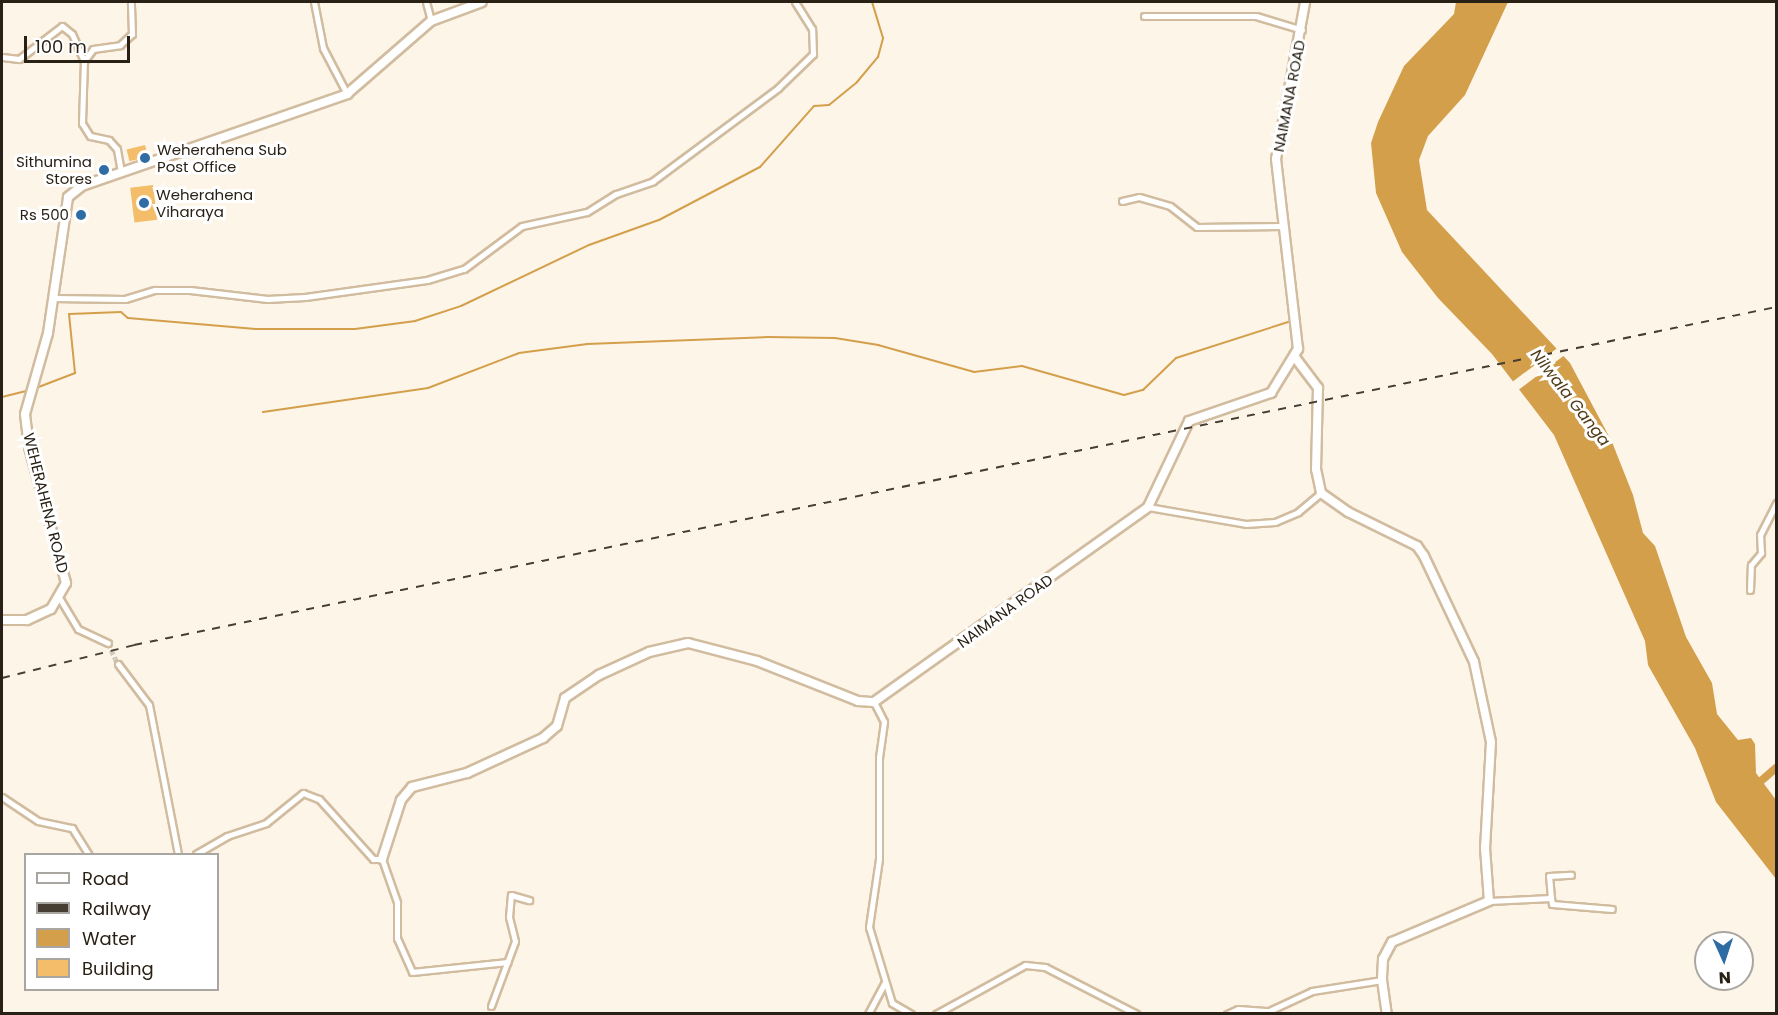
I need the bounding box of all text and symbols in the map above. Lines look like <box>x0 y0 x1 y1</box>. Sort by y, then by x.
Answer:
scale bar <box>27 24 134 62</box>
text: 100 m <box>35 34 87 59</box>
street label: NAIMANA ROAD <box>1269 38 1309 154</box>
place label: Weherahena Sub Post Office <box>157 140 287 175</box>
marker: Weherahena Sub Post Office <box>138 151 152 165</box>
place label: Sithumina Stores <box>16 152 92 187</box>
marker: Sithumina Stores <box>97 163 111 177</box>
place label: Weherahena Viharaya <box>156 185 253 220</box>
marker: Weherahena Viharaya <box>137 196 151 210</box>
place label: Rs 500 <box>20 206 69 224</box>
marker: Rs 500 <box>74 208 88 222</box>
water label: Nilwala Ganga <box>1526 346 1614 450</box>
street label: WEHERAHENA ROAD <box>20 431 72 575</box>
street label: NAIMANA ROAD <box>954 570 1056 652</box>
legend <box>24 853 219 991</box>
text: Road <box>82 866 129 891</box>
text: Railway <box>82 896 151 921</box>
text: Water <box>82 926 136 951</box>
north arrow <box>1694 931 1754 991</box>
text: Building <box>82 956 154 981</box>
text: N <box>1718 966 1731 989</box>

